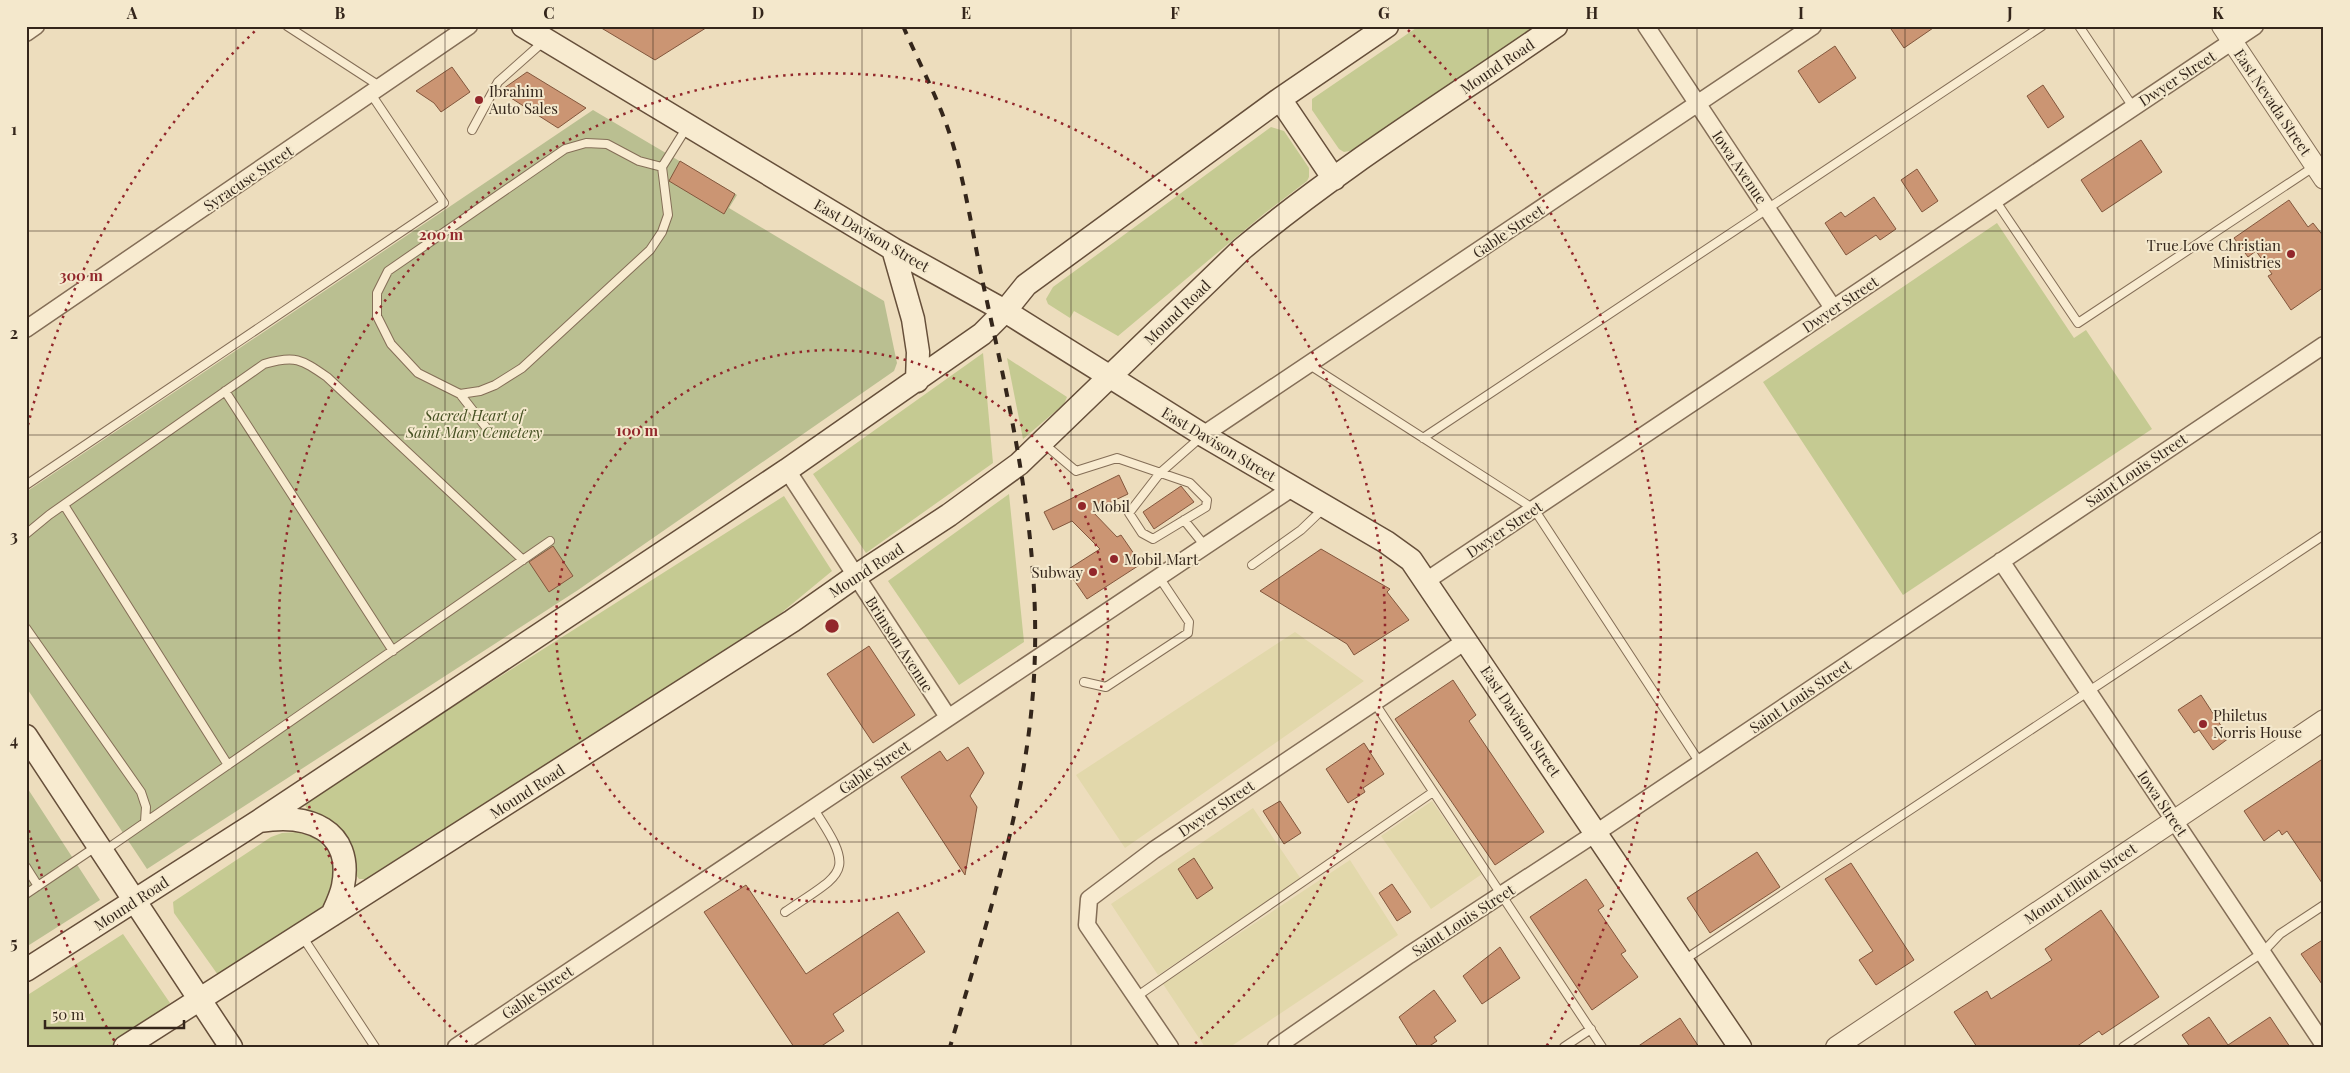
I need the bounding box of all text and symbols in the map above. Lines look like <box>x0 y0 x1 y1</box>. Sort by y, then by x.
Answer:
text: A <box>126 2 138 23</box>
text: B <box>335 2 346 23</box>
text: C <box>543 2 555 23</box>
text: D <box>752 2 764 23</box>
text: E <box>961 2 971 23</box>
text: F <box>1170 2 1180 23</box>
text: G <box>1378 2 1390 23</box>
text: H <box>1586 2 1599 23</box>
text: I <box>1798 2 1804 23</box>
text: J <box>2006 2 2013 23</box>
text: K <box>2212 2 2224 23</box>
street label: Mound Road <box>1456 34 1538 98</box>
street label: Dwyer Street <box>2135 45 2220 110</box>
street label: East Nevada Street <box>2230 45 2317 160</box>
place label: Ibrahim Auto Sales <box>488 81 558 118</box>
marker: Ibrahim Auto Sales <box>473 94 485 106</box>
text: 1 <box>11 118 17 139</box>
street label: Iowa Avenue <box>1708 126 1772 208</box>
street label: Syracuse Street <box>199 140 297 215</box>
street label: East Davison Street <box>811 194 934 276</box>
street label: Gable Street <box>1468 199 1548 262</box>
text: 200 m <box>419 224 464 244</box>
place label: True Love Christian Ministries <box>2146 235 2281 272</box>
marker: True Love Christian Ministries <box>2285 248 2297 260</box>
text: 300 m <box>59 265 103 285</box>
street label: Dwyer Street <box>1798 271 1883 337</box>
street label: Mound Road <box>1139 275 1215 349</box>
text: 2 <box>10 322 18 343</box>
street label: East Davison Street <box>1158 402 1280 486</box>
park label: Sacred Heart of Saint Mary Cemetery <box>405 405 542 442</box>
text: 100 m <box>616 420 659 440</box>
street label: Saint Louis Street <box>2081 428 2191 511</box>
place label: Mobil <box>1092 496 1130 516</box>
street label: Dwyer Street <box>1462 496 1547 562</box>
marker: Mobil <box>1076 500 1088 512</box>
text: 3 <box>10 525 18 546</box>
street label: Mound Road <box>825 538 907 602</box>
place label: Mobil Mart <box>1124 549 1199 569</box>
marker: Mobil Mart <box>1108 553 1120 565</box>
place label: Subway <box>1031 562 1083 582</box>
marker: Subway <box>1087 566 1099 578</box>
street label: Brimson Avenue <box>862 592 938 696</box>
centre of rings <box>823 617 841 635</box>
street label: Saint Louis Street <box>1745 654 1855 737</box>
street label: East Davison Street <box>1476 662 1566 781</box>
place label: Philetus Norris House <box>2213 705 2302 742</box>
marker: Philetus Norris House <box>2197 718 2209 730</box>
text: 4 <box>10 729 18 750</box>
street label: Gable Street <box>834 735 914 798</box>
street label: Mound Road <box>486 759 568 823</box>
street label: Iowa Street <box>2134 766 2193 841</box>
street label: Dwyer Street <box>1174 775 1259 841</box>
street label: Mount Elliott Street <box>2020 838 2141 928</box>
street label: Mound Road <box>90 871 172 935</box>
street label: Saint Louis Street <box>1408 879 1519 961</box>
text: 5 <box>10 932 18 953</box>
street label: Gable Street <box>497 960 577 1023</box>
scale bar <box>45 998 184 1030</box>
text: 50 m <box>52 1004 85 1024</box>

